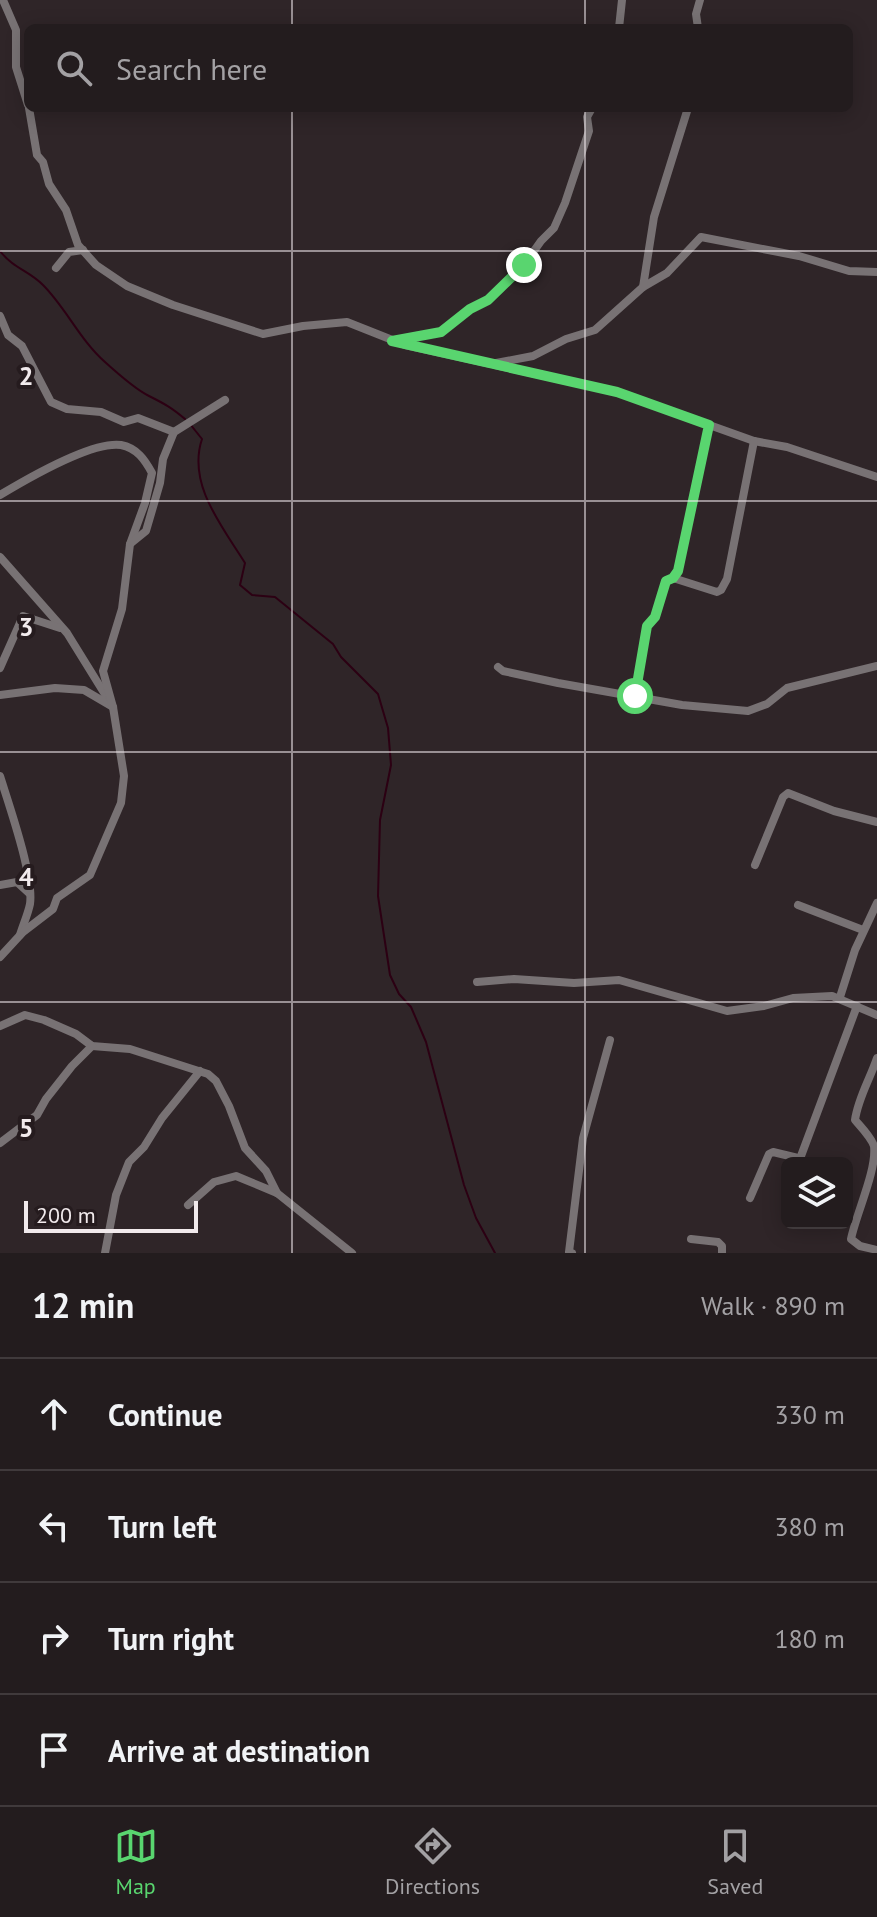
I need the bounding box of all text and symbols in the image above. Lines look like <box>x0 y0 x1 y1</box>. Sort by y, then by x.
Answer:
search box <box>24 24 853 112</box>
icon: search <box>52 46 96 90</box>
text: Search here <box>116 49 267 88</box>
route end <box>506 247 542 283</box>
text: 2 <box>19 359 33 392</box>
text: 3 <box>19 610 33 643</box>
route start <box>617 678 653 714</box>
text: 4 <box>19 860 34 893</box>
text: 5 <box>19 1111 33 1144</box>
map controls <box>781 1157 853 1229</box>
button: layers <box>781 1157 853 1229</box>
scale bar <box>24 1197 198 1233</box>
text: 200 m <box>36 1201 96 1229</box>
text: 12 min <box>32 1283 134 1327</box>
text: Walk · 890 m <box>701 1289 845 1322</box>
icon: ahead <box>32 1392 76 1436</box>
text: Continue <box>108 1395 222 1434</box>
text: 330 m <box>774 1398 845 1431</box>
icon: left <box>32 1504 76 1548</box>
text: Turn left <box>108 1507 216 1546</box>
text: 380 m <box>774 1510 845 1543</box>
icon: right <box>32 1616 76 1660</box>
text: Turn right <box>108 1619 234 1658</box>
text: 180 m <box>774 1622 845 1655</box>
icon: arrive <box>32 1728 76 1772</box>
text: Arrive at destination <box>108 1731 370 1770</box>
tab: Map <box>114 1824 158 1900</box>
tab: Directions <box>385 1824 480 1900</box>
tab: Saved <box>707 1824 763 1900</box>

